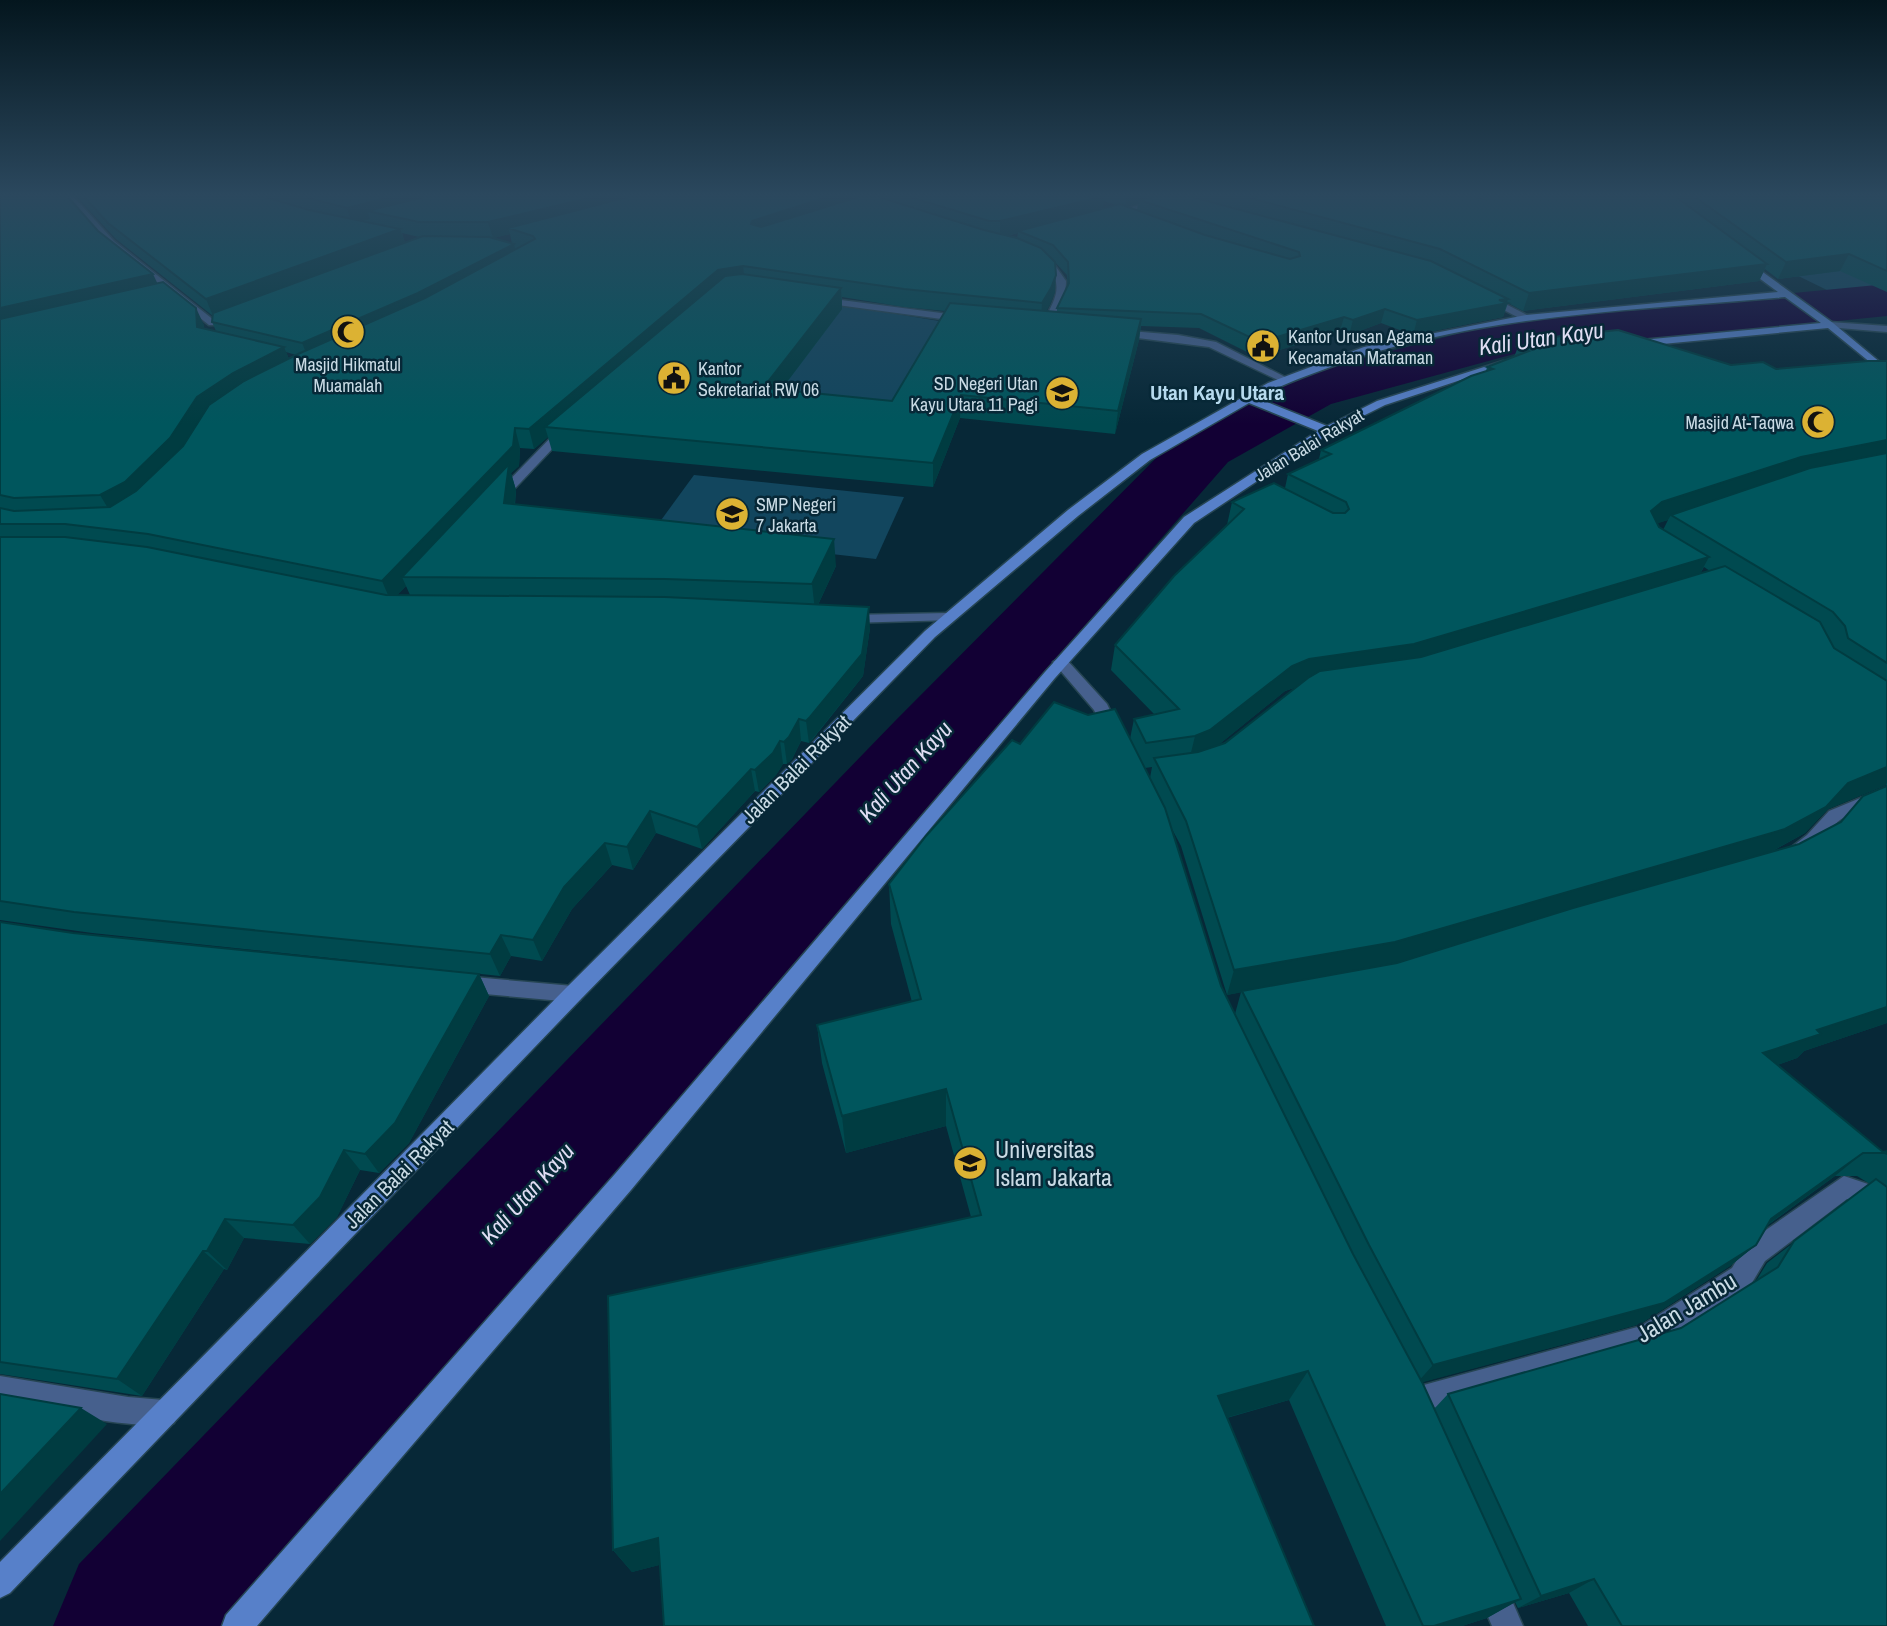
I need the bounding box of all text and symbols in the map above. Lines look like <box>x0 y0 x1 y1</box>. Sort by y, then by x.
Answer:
mosque icon: Masjid Hikmatul Muamalah <box>329 313 367 351</box>
water label: Kali Utan Kayu <box>1477 314 1605 362</box>
place label: Kantor Urusan Agama Kecamatan Matraman <box>1288 324 1433 370</box>
public building icon: Kantor Urusan Agama Kecamatan Matraman <box>1244 327 1282 365</box>
place label: Masjid Hikmatul Muamalah <box>295 352 401 398</box>
place label: Kantor Sekretariat RW 06 <box>698 356 819 402</box>
public building icon: Kantor Sekretariat RW 06 <box>655 359 693 397</box>
place label: SD Negeri Utan Kayu Utara 11 Pagi <box>910 371 1038 417</box>
school or university icon: SD Negeri Utan Kayu Utara 11 Pagi <box>1043 374 1081 412</box>
district label: Utan Kayu Utara <box>1150 378 1284 407</box>
street label: Jalan Balai Rakyat <box>1250 403 1368 487</box>
mosque icon: Masjid At-Taqwa <box>1799 403 1837 441</box>
place label: Masjid At-Taqwa <box>1685 410 1794 435</box>
place label: SMP Negeri 7 Jakarta <box>756 492 836 538</box>
school or university icon: SMP Negeri 7 Jakarta <box>713 495 751 533</box>
street label: Jalan Balai Rakyat <box>735 708 857 830</box>
water label: Kali Utan Kayu <box>851 714 959 828</box>
street label: Jalan Balai Rakyat <box>338 1113 460 1235</box>
place label: Universitas Islam Jakarta <box>995 1133 1112 1193</box>
water label: Kali Utan Kayu <box>473 1136 581 1250</box>
school or university icon: Universitas Islam Jakarta <box>951 1144 989 1182</box>
street label: Jalan Jambu <box>1630 1265 1742 1349</box>

